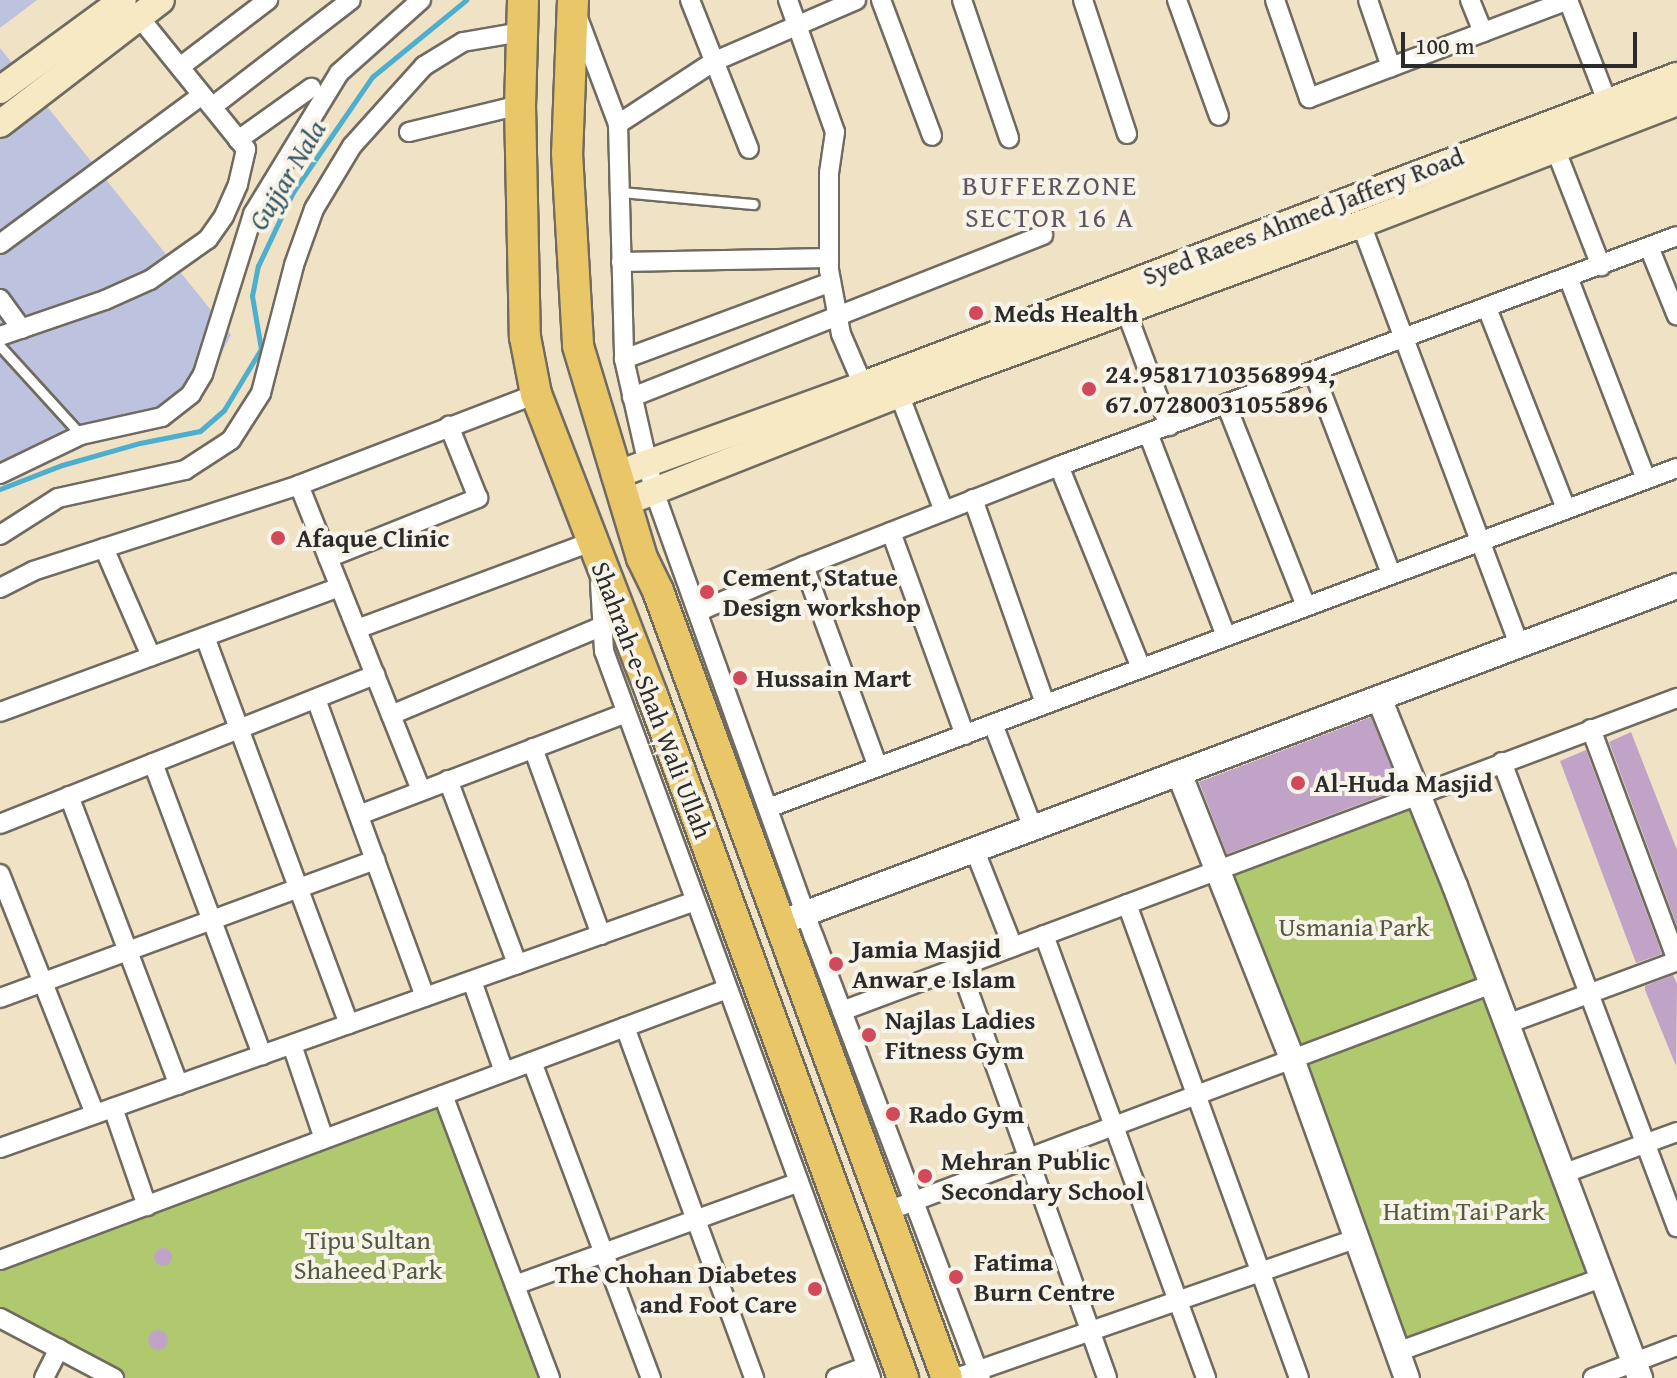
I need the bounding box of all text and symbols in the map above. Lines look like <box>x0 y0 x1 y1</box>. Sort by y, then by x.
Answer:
scale bar <box>1405 16 1641 66</box>
text: 100 m <box>1415 28 1475 63</box>
water label: Gujjar Nala <box>241 114 333 236</box>
street label: Syed Raees Ahmed Jaffery Road <box>1138 140 1468 292</box>
district label: BUFFERZONE SECTOR 16 A <box>962 168 1138 234</box>
place label: Meds Health <box>994 297 1138 329</box>
marker: Meds Health <box>965 302 987 324</box>
place label: 24.95817103568994, 67.07280031055896 <box>1105 358 1335 420</box>
marker: 24.95817103568994, 67.07280031055896 <box>1080 380 1098 398</box>
place label: Afaque Clinic <box>296 522 449 554</box>
marker: Afaque Clinic <box>267 527 289 549</box>
street label: Shahrah-e-Shah Wali Ullah <box>585 557 719 843</box>
place label: Cement, Statue Design workshop <box>723 561 921 622</box>
marker: Cement, Statue Design workshop <box>698 583 716 601</box>
place label: Hussain Mart <box>756 662 911 694</box>
marker: Hussain Mart <box>731 669 749 687</box>
place label: Al-Huda Masjid <box>1314 767 1493 799</box>
marker: Al-Huda Masjid <box>1289 774 1307 792</box>
park label: Usmania Park <box>1278 911 1430 943</box>
place label: Jamia Masjid Anwar e Islam <box>852 933 1015 994</box>
marker: Jamia Masjid Anwar e Islam <box>827 955 845 973</box>
place label: Najlas Ladies Fitness Gym <box>885 1004 1036 1066</box>
marker: Najlas Ladies Fitness Gym <box>860 1026 878 1044</box>
place label: Rado Gym <box>909 1098 1024 1130</box>
marker: Rado Gym <box>884 1105 902 1123</box>
place label: Mehran Public Secondary School <box>941 1145 1144 1206</box>
marker: Mehran Public Secondary School <box>916 1167 934 1185</box>
park label: Hatim Tai Park <box>1383 1195 1545 1227</box>
park label: Tipu Sultan Shaheed Park <box>294 1224 442 1286</box>
place label: Fatima Burn Centre <box>974 1246 1115 1308</box>
place label: The Chohan Diabetes and Foot Care <box>555 1258 797 1320</box>
marker: Fatima Burn Centre <box>945 1266 967 1288</box>
marker: The Chohan Diabetes and Foot Care <box>804 1278 826 1300</box>

